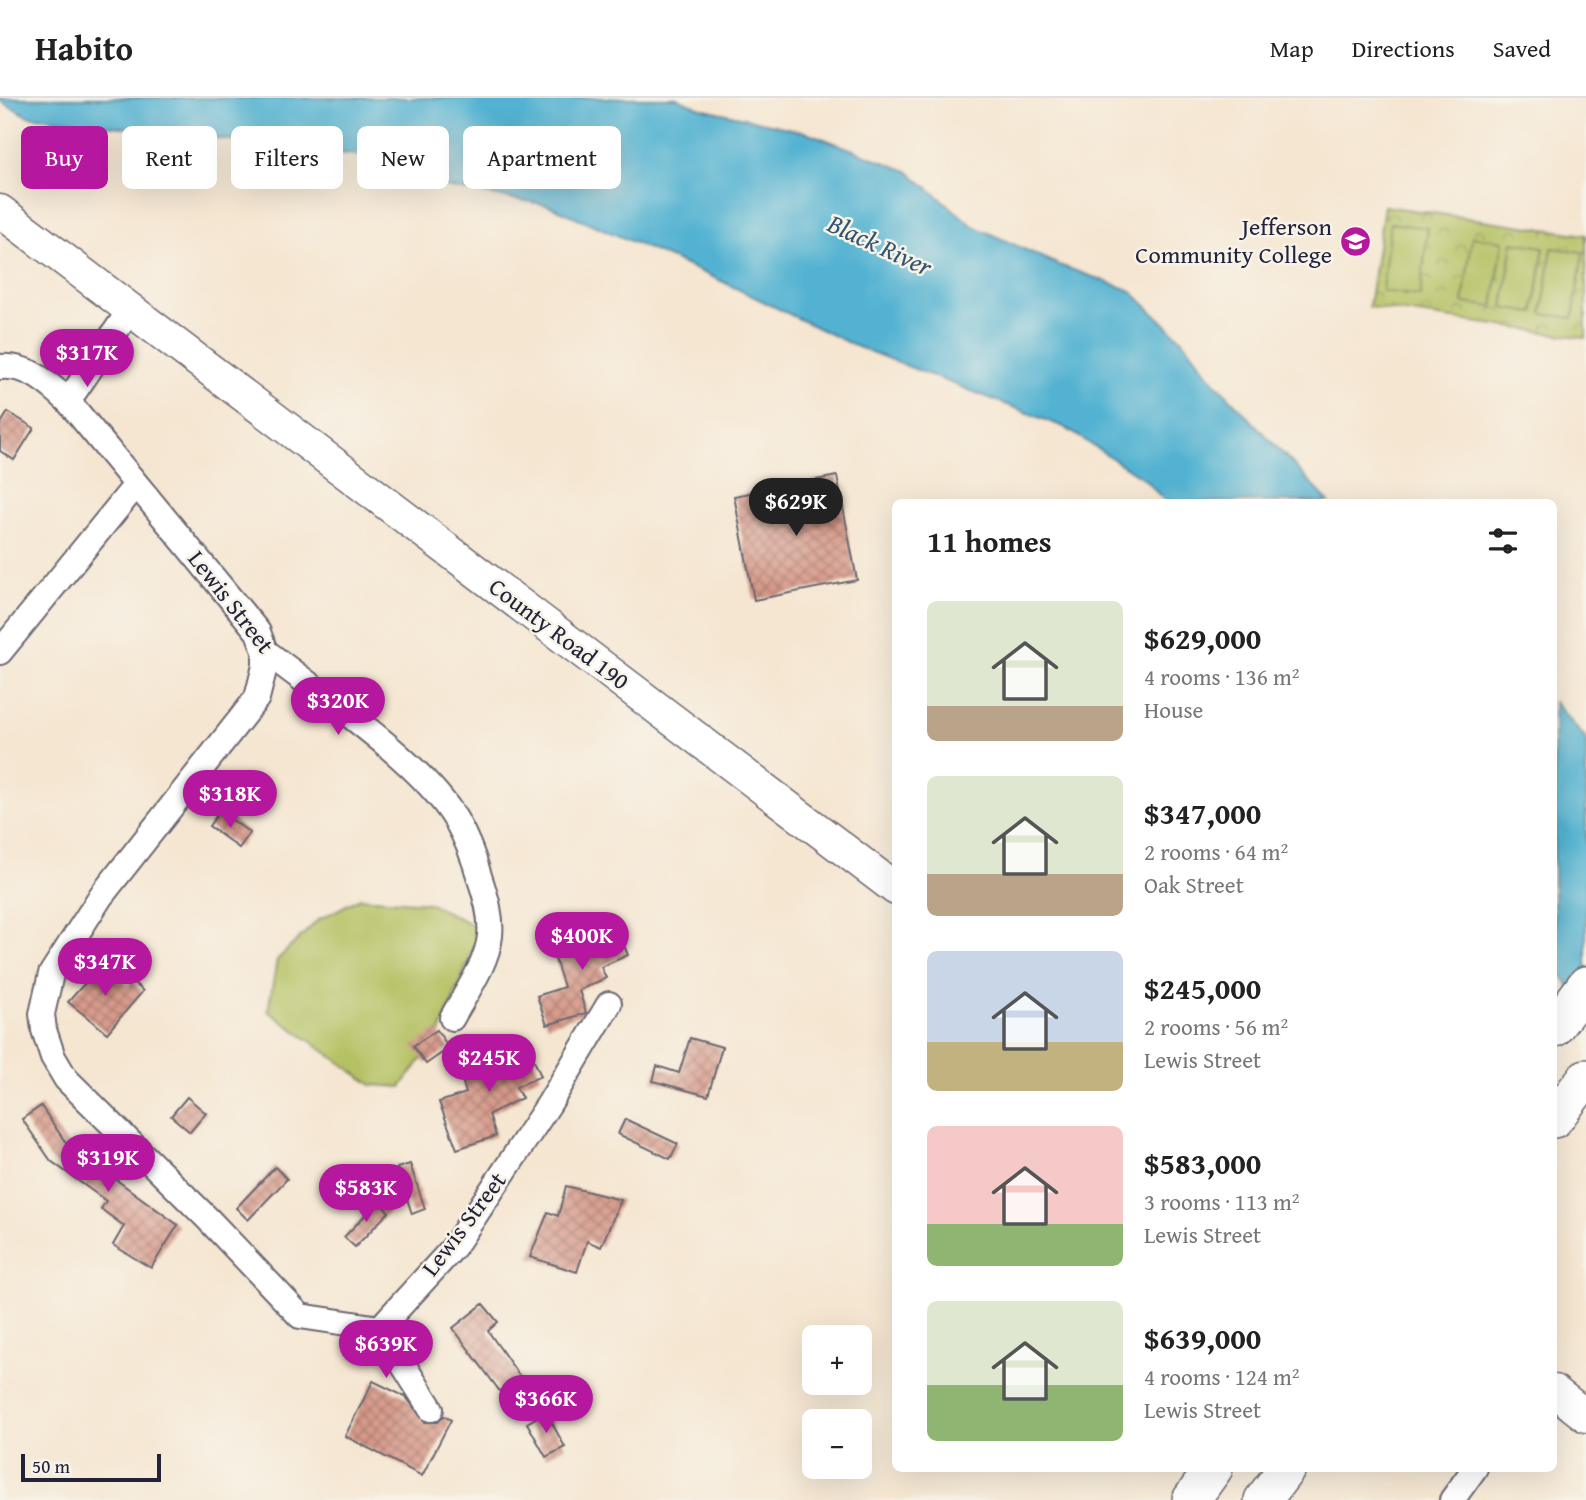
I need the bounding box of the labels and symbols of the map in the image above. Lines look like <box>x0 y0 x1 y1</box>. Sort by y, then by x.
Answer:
water label: Black River <box>821 203 940 286</box>
place label: Jefferson Community College <box>1135 209 1333 272</box>
school or university icon: Jefferson Community College <box>1338 224 1372 258</box>
pin: $317K <box>38 330 136 389</box>
pin: $629K <box>747 478 845 538</box>
street label: Lewis Street <box>180 543 283 661</box>
street label: County Road 190 <box>482 569 637 698</box>
pin: $320K <box>289 678 387 737</box>
pin: $318K <box>181 770 279 830</box>
pin: $400K <box>533 912 631 972</box>
pin: $347K <box>56 939 154 998</box>
pin: $245K <box>440 1034 538 1094</box>
pin: $319K <box>59 1134 157 1194</box>
pin: $583K <box>317 1164 415 1224</box>
street label: Lewis Street <box>413 1164 515 1283</box>
pin: $639K <box>337 1320 435 1380</box>
pin: $366K <box>497 1376 595 1435</box>
scale bar <box>21 1451 161 1483</box>

